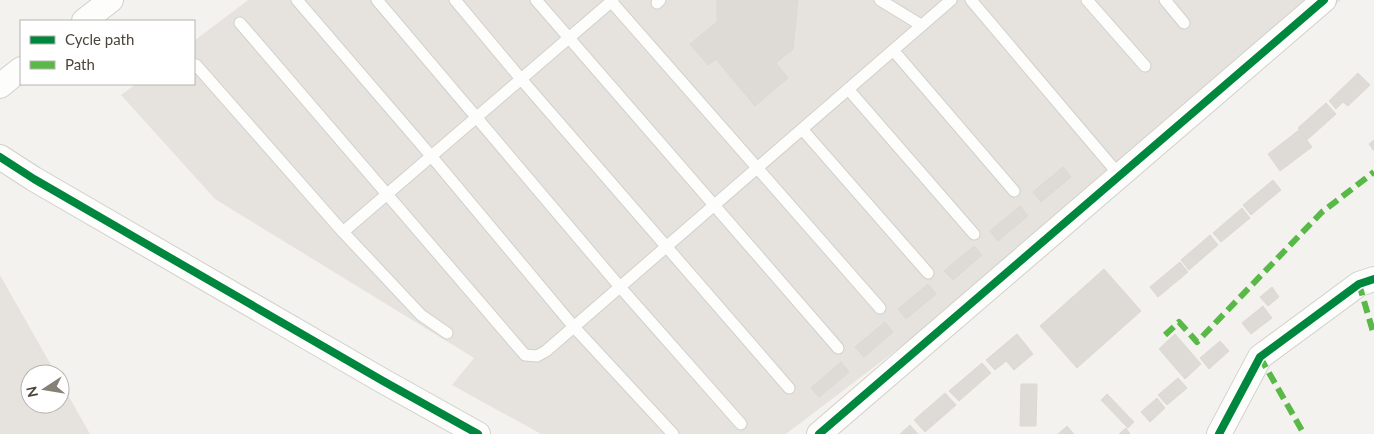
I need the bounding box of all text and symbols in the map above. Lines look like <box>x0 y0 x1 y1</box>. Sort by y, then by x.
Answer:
legend <box>20 20 195 85</box>
text: Cycle path <box>65 30 134 48</box>
text: Path <box>65 55 95 73</box>
north arrow <box>20 364 70 414</box>
text: N <box>22 385 41 399</box>

